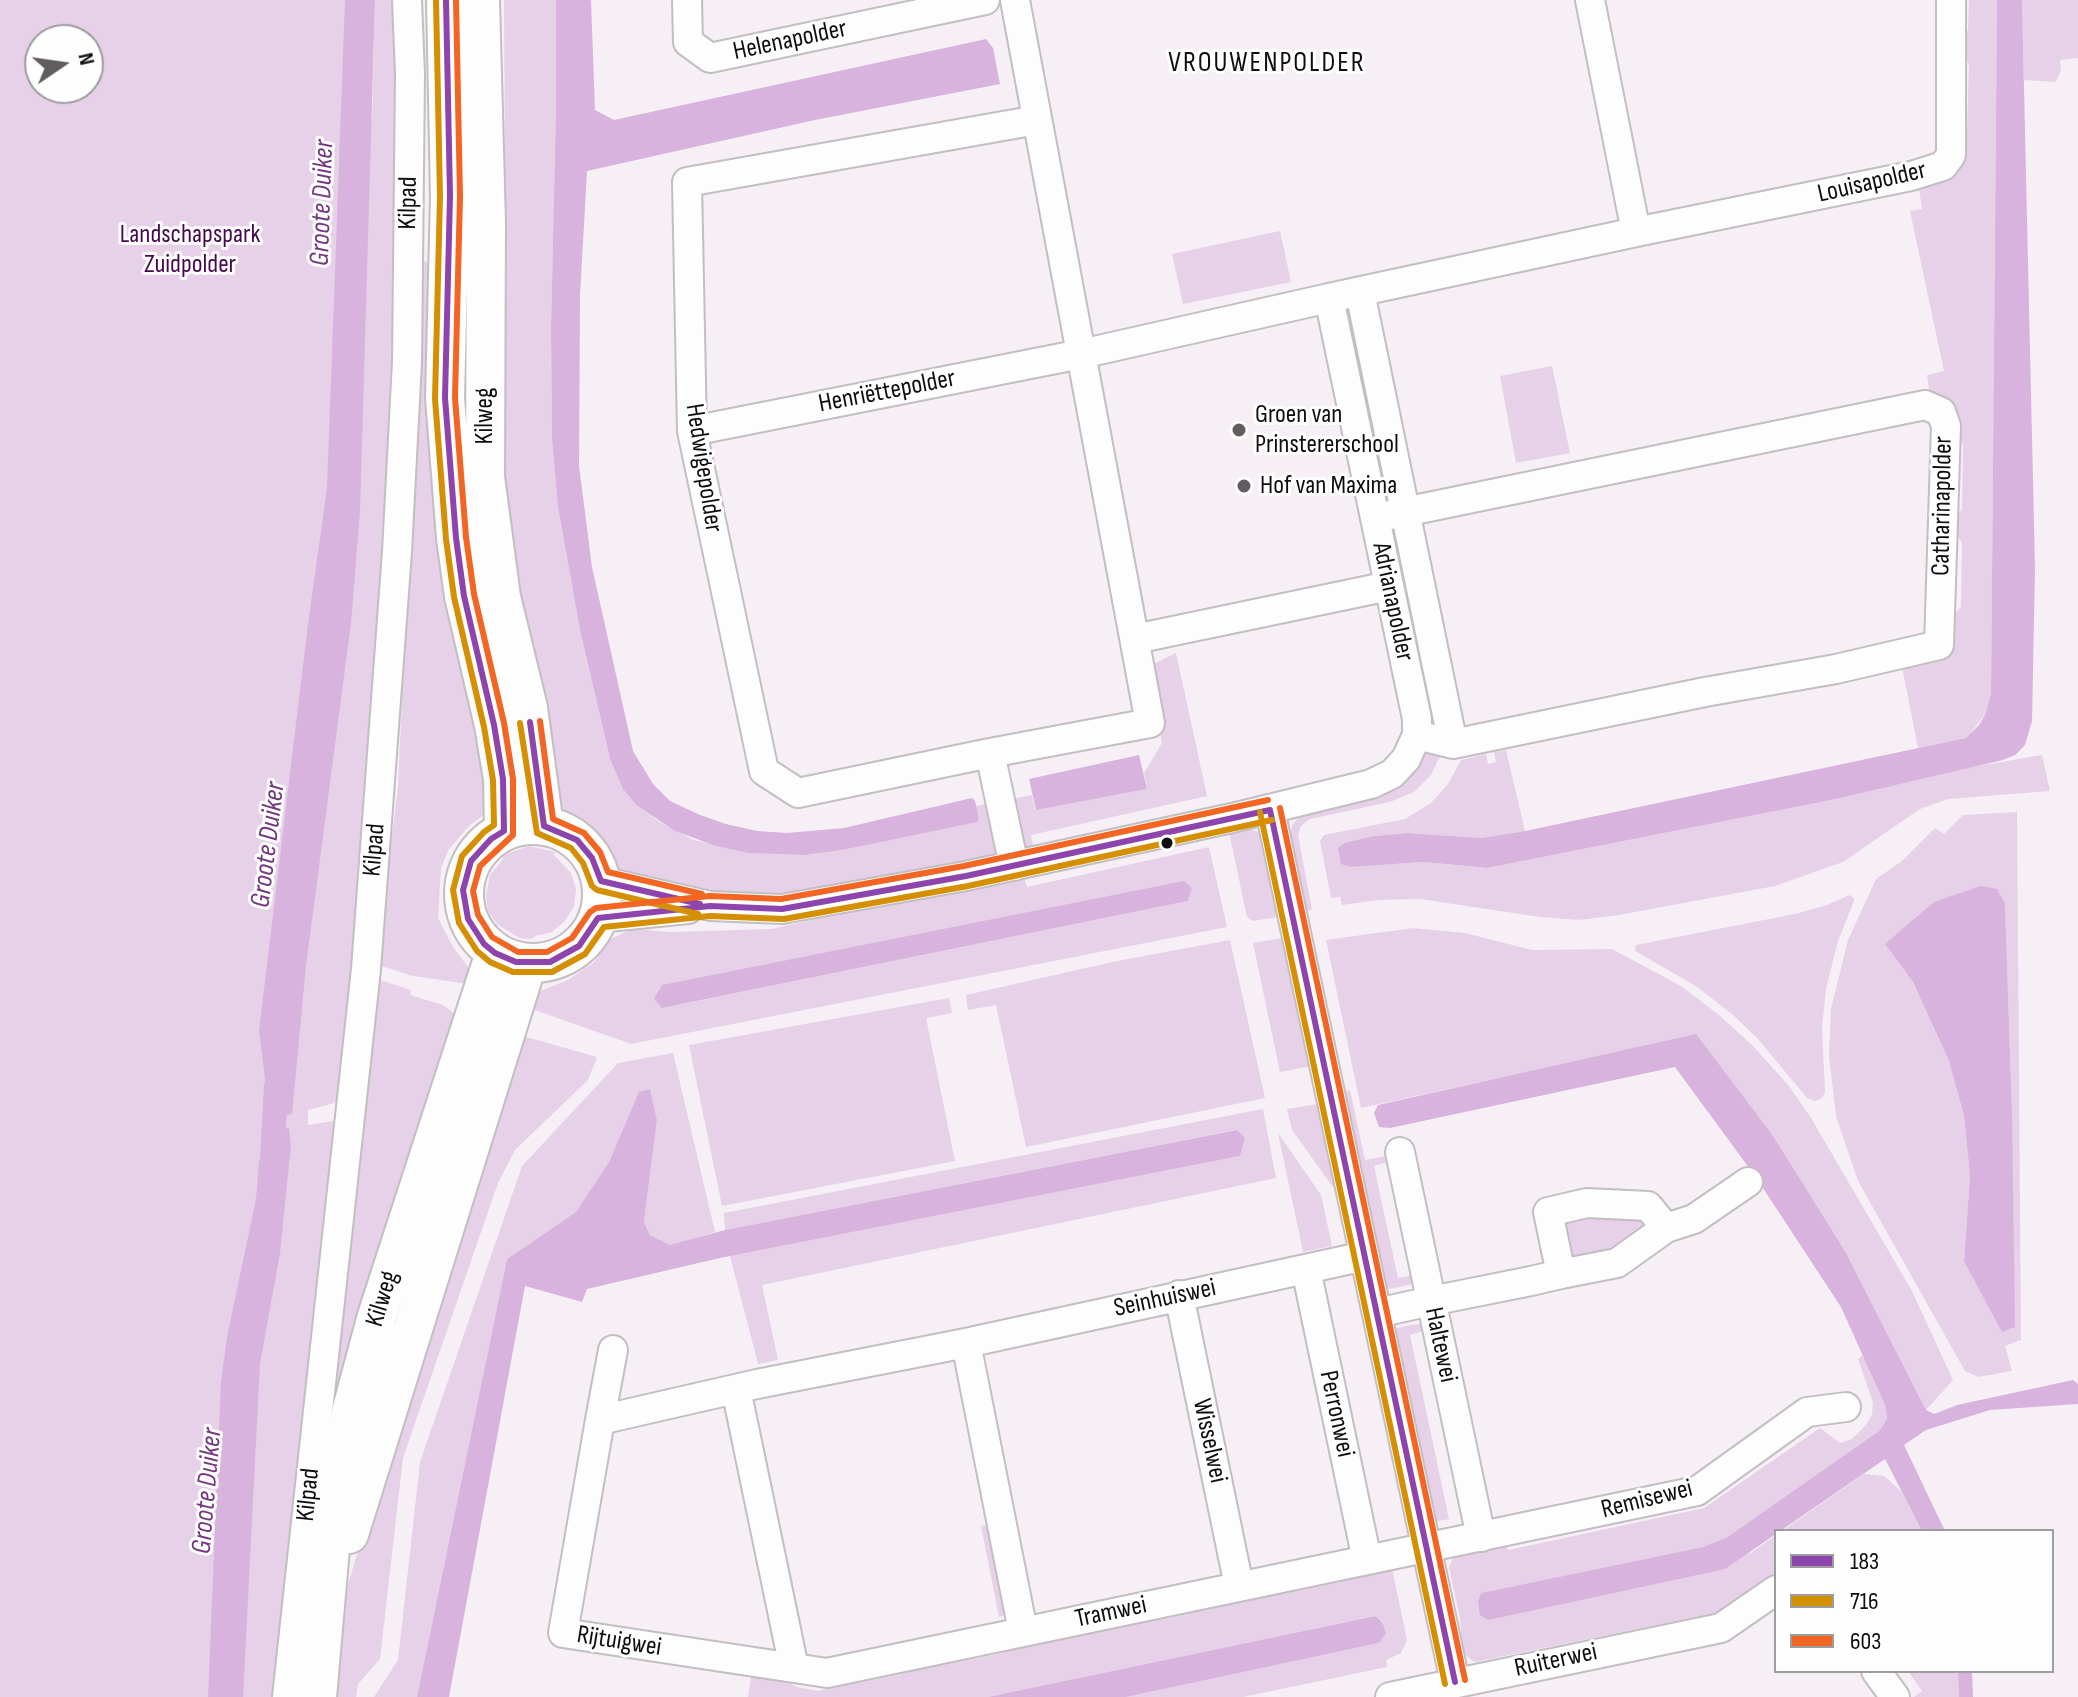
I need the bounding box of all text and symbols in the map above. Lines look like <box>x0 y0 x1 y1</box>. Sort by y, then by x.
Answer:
street label: Helenapolder <box>730 14 850 68</box>
north arrow <box>24 24 104 104</box>
district label: VROUWENPOLDER <box>1168 47 1366 81</box>
text: N <box>71 50 100 68</box>
water label: Groote Duiker <box>304 139 342 267</box>
street label: Louisapolder <box>1815 155 1929 211</box>
street label: Kilpad <box>393 176 425 230</box>
park label: Landschapspark Zuidpolder <box>120 219 260 280</box>
street label: Henriëttepolder <box>816 363 958 421</box>
street label: Kilweg <box>469 388 501 444</box>
place label: Groen van Prinstererschool <box>1255 399 1399 460</box>
street label: Hedwigepolder <box>677 401 729 535</box>
marker: Groen van Prinstererschool <box>1230 421 1248 439</box>
street label: Catharinapolder <box>1926 436 1960 576</box>
place label: Hof van Maxima <box>1260 470 1397 502</box>
marker: Hof van Maxima <box>1235 477 1253 495</box>
street label: Adrianapolder <box>1364 540 1420 664</box>
water label: Groote Duiker <box>245 780 293 910</box>
street label: Kilpad <box>357 822 393 878</box>
unlabelled marker <box>1159 835 1175 851</box>
street label: Kilweg <box>360 1267 406 1331</box>
street label: Seinhuiswei <box>1111 1273 1219 1325</box>
street label: Haltewei <box>1417 1305 1463 1385</box>
street label: Perronwei <box>1312 1368 1360 1460</box>
street label: Wisselwei <box>1185 1396 1233 1486</box>
water label: Groote Duiker <box>186 1427 230 1555</box>
street label: Kilpad <box>291 1467 327 1523</box>
street label: Remisewei <box>1598 1474 1696 1526</box>
legend <box>1774 1529 2054 1673</box>
text: 183 <box>1850 1547 1879 1576</box>
text: 716 <box>1850 1587 1879 1616</box>
street label: Tramwei <box>1072 1590 1150 1636</box>
street label: Rijtuigwei <box>575 1620 663 1664</box>
text: 603 <box>1850 1627 1881 1656</box>
street label: Ruiterwei <box>1512 1637 1600 1685</box>

